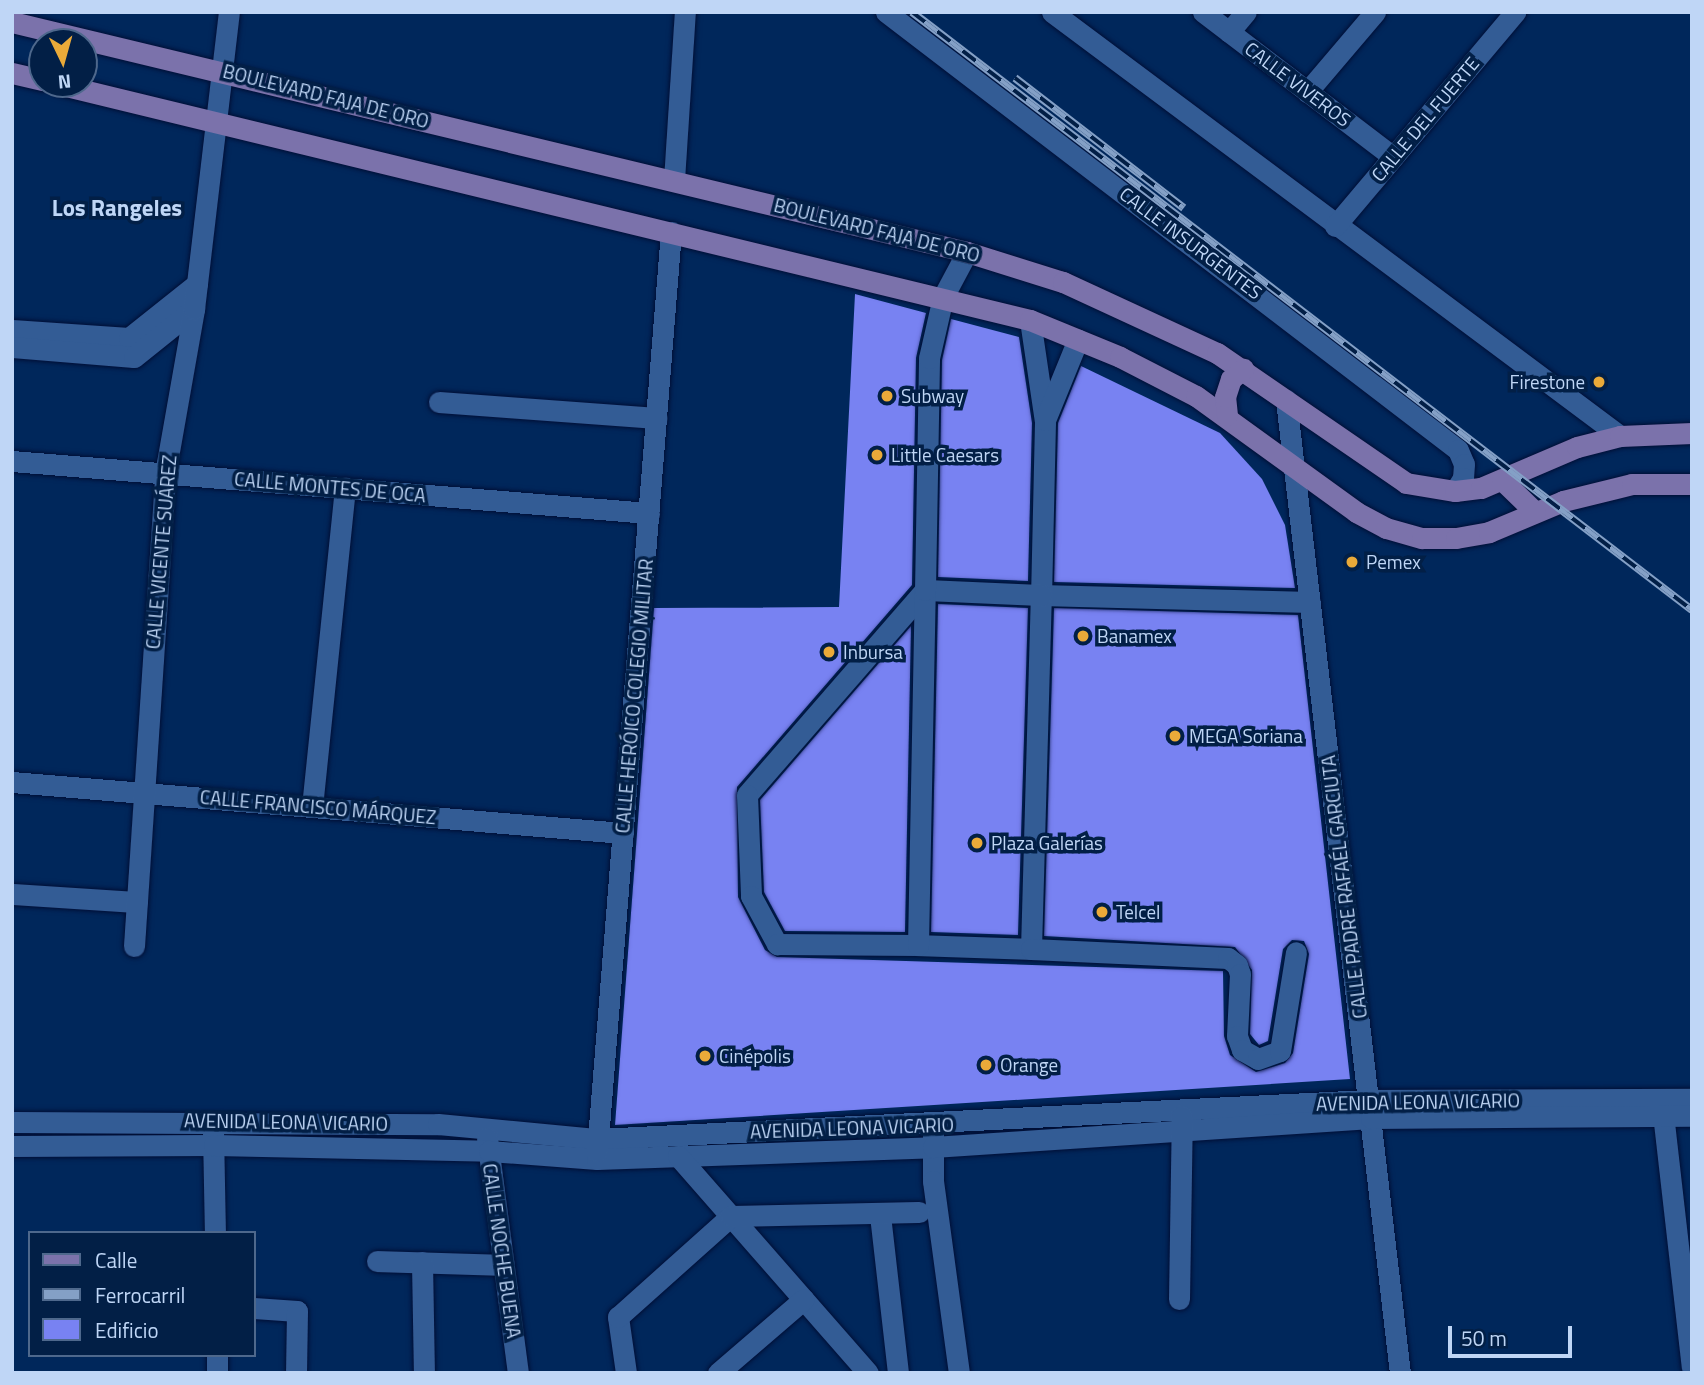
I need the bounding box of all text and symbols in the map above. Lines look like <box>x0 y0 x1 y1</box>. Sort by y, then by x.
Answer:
north arrow <box>28 28 98 98</box>
street label: CALLE VIVEROS <box>1241 37 1355 131</box>
street label: CALLE DEL FUERTE <box>1366 52 1484 186</box>
street label: BOULEVARD FAJA DE ORO <box>221 59 431 133</box>
text: N <box>57 67 73 97</box>
street label: CALLE INSURGENTES <box>1115 182 1267 304</box>
street label: BOULEVARD FAJA DE ORO <box>772 193 982 267</box>
district label: Los Rangeles <box>52 194 182 222</box>
place label: Firestone <box>1510 371 1585 393</box>
marker: Firestone <box>1591 374 1607 390</box>
place label: Subway <box>901 385 964 407</box>
marker: Subway <box>879 388 895 404</box>
place label: Little Caesars <box>891 444 999 466</box>
marker: Little Caesars <box>869 447 885 463</box>
street label: CALLE VICENTE SUÁREZ <box>141 454 181 650</box>
street label: CALLE MONTES DE OCA <box>233 467 427 507</box>
place label: Pemex <box>1366 551 1421 573</box>
marker: Pemex <box>1344 554 1360 570</box>
street label: CALLE HERÓICO COLEGIO MILITAR <box>611 558 657 834</box>
place label: Banamex <box>1097 625 1172 647</box>
marker: Banamex <box>1075 628 1091 644</box>
place label: Inbursa <box>843 641 903 663</box>
marker: Inbursa <box>821 644 837 660</box>
place label: MEGA Soriana <box>1189 725 1303 747</box>
marker: MEGA Soriana <box>1167 728 1183 744</box>
street label: CALLE PADRE RAFAÉL GARCIUTA <box>1317 754 1371 1020</box>
street label: CALLE FRANCISCO MÁRQUEZ <box>199 785 437 829</box>
place label: Plaza Galerías <box>991 832 1103 854</box>
marker: Plaza Galerías <box>969 835 985 851</box>
place label: Telcel <box>1116 901 1160 923</box>
marker: Telcel <box>1094 904 1110 920</box>
place label: Cinépolis <box>719 1045 791 1067</box>
marker: Cinépolis <box>697 1048 713 1064</box>
place label: Orange <box>1000 1054 1058 1076</box>
marker: Orange <box>978 1057 994 1073</box>
street label: AVENIDA LEONA VICARIO <box>1316 1089 1520 1115</box>
street label: AVENIDA LEONA VICARIO <box>184 1109 388 1135</box>
street label: AVENIDA LEONA VICARIO <box>750 1113 954 1143</box>
street label: CALLE NOCHE BUENA <box>478 1162 526 1340</box>
legend <box>28 1231 256 1357</box>
text: Calle <box>95 1244 137 1276</box>
text: Ferrocarril <box>95 1279 185 1311</box>
scale bar <box>1452 1312 1576 1356</box>
text: Edificio <box>95 1314 159 1346</box>
text: 50 m <box>1461 1322 1507 1354</box>

